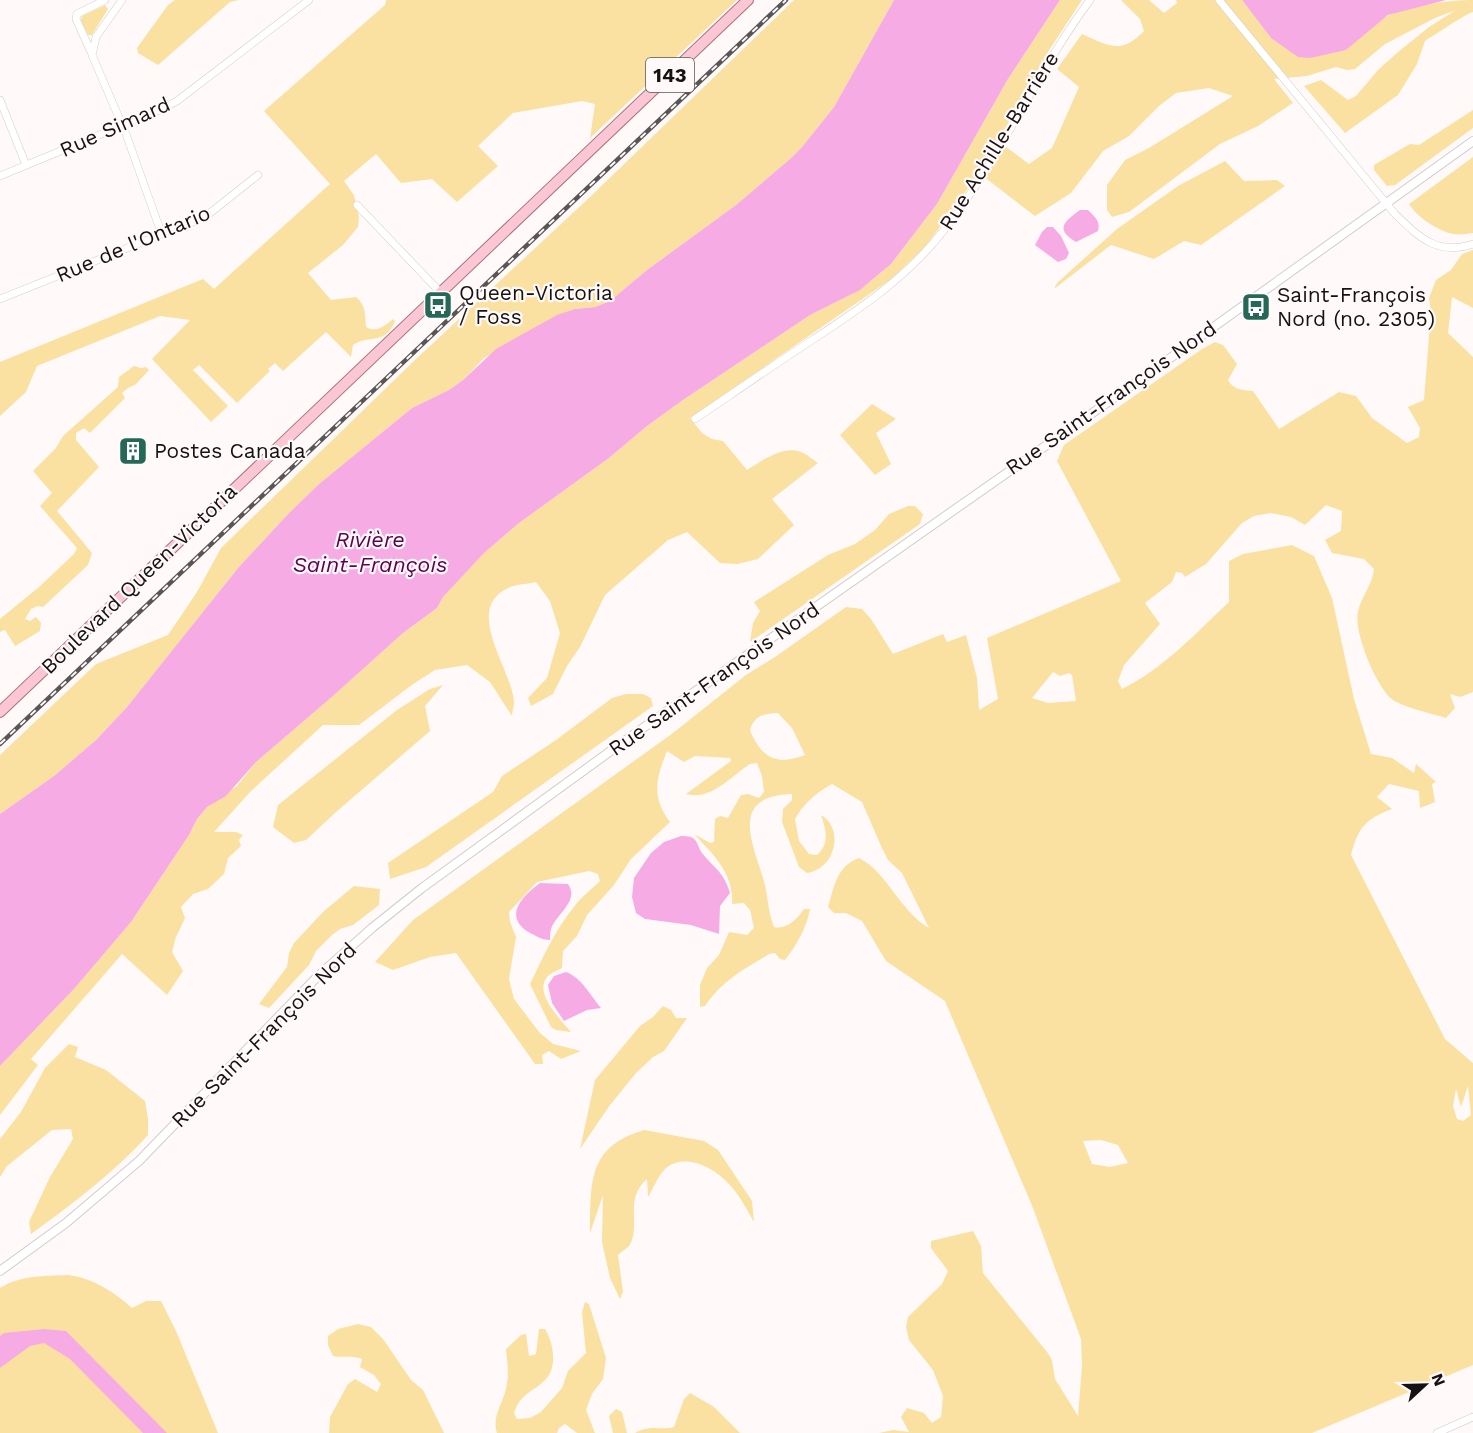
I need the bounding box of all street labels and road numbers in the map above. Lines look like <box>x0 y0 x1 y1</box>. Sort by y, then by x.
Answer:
street label: Rue Achille-Barrière <box>933 47 1064 235</box>
road number: 143 <box>646 58 694 92</box>
street label: Rue Simard <box>56 91 174 162</box>
street label: Rue de l'Ontario <box>52 200 214 287</box>
street label: Rue Saint-François Nord <box>1001 315 1221 480</box>
street label: Boulevard Queen-Victoria <box>36 478 242 679</box>
street label: Rue Saint-François Nord <box>604 596 824 761</box>
street label: Rue Saint-François Nord <box>166 937 361 1132</box>

